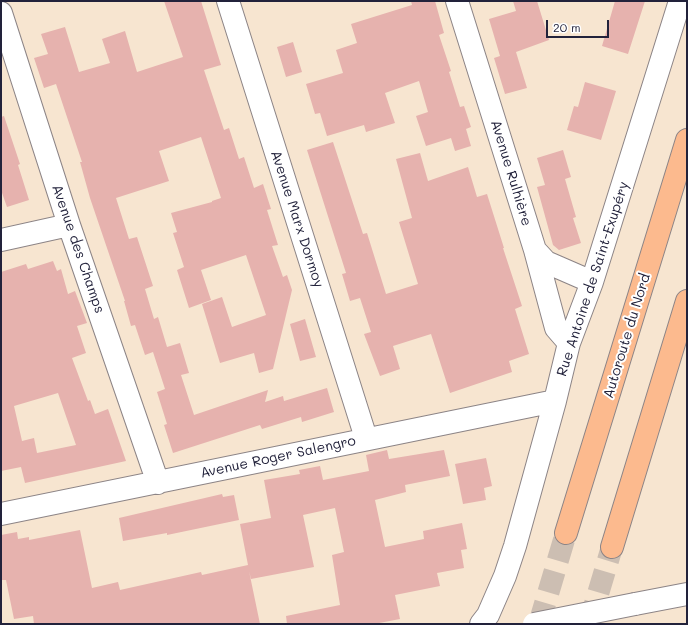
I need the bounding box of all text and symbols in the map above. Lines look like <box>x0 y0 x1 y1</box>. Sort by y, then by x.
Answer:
scale bar <box>548 12 611 38</box>
text: 20 m <box>553 19 581 35</box>
street label: Avenue Rulhière <box>487 118 535 228</box>
street label: Avenue Marx Dormoy <box>267 148 327 290</box>
street label: Rue Antoine de Saint-Exupéry <box>553 179 633 379</box>
street label: Avenue des Champs <box>48 182 108 316</box>
street label: Autoroute du Nord <box>600 272 654 400</box>
street label: Avenue Roger Salengro <box>199 432 357 482</box>

